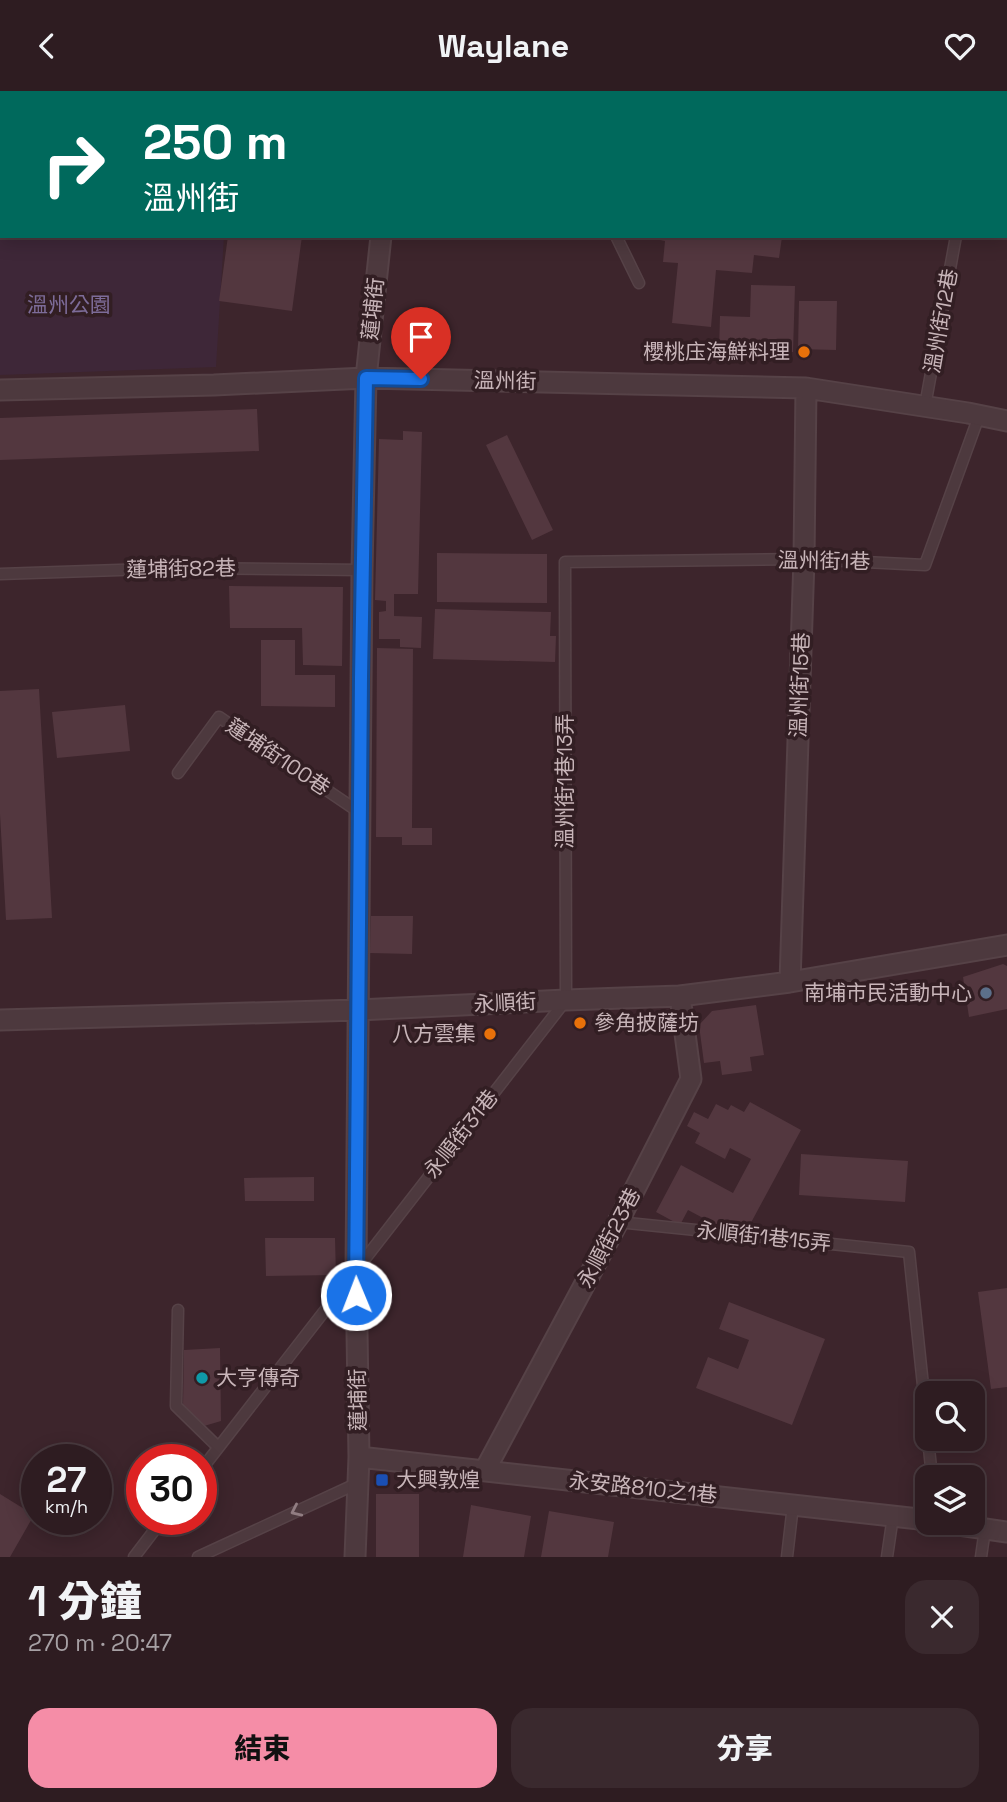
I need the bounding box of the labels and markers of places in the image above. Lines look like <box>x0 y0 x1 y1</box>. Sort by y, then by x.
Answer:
pin <box>391 307 451 379</box>
place label: 櫻桃庒海鮮料理 <box>643 338 790 365</box>
marker: 櫻桃庒海鮮料理 <box>796 344 812 360</box>
place label: 南埔市民活動中心 <box>804 979 972 1006</box>
marker: 南埔市民活動中心 <box>978 985 994 1001</box>
place label: 參角披薩坊 <box>594 1009 699 1036</box>
marker: 參角披薩坊 <box>572 1015 588 1031</box>
place label: 八方雲集 <box>392 1020 476 1047</box>
marker: 八方雲集 <box>482 1026 498 1042</box>
place label: 大亨傳奇 <box>216 1364 300 1391</box>
marker: 大亨傳奇 <box>194 1370 210 1386</box>
place label: 大興敦煌 <box>396 1466 480 1493</box>
marker: 大興敦煌 <box>374 1472 390 1488</box>

